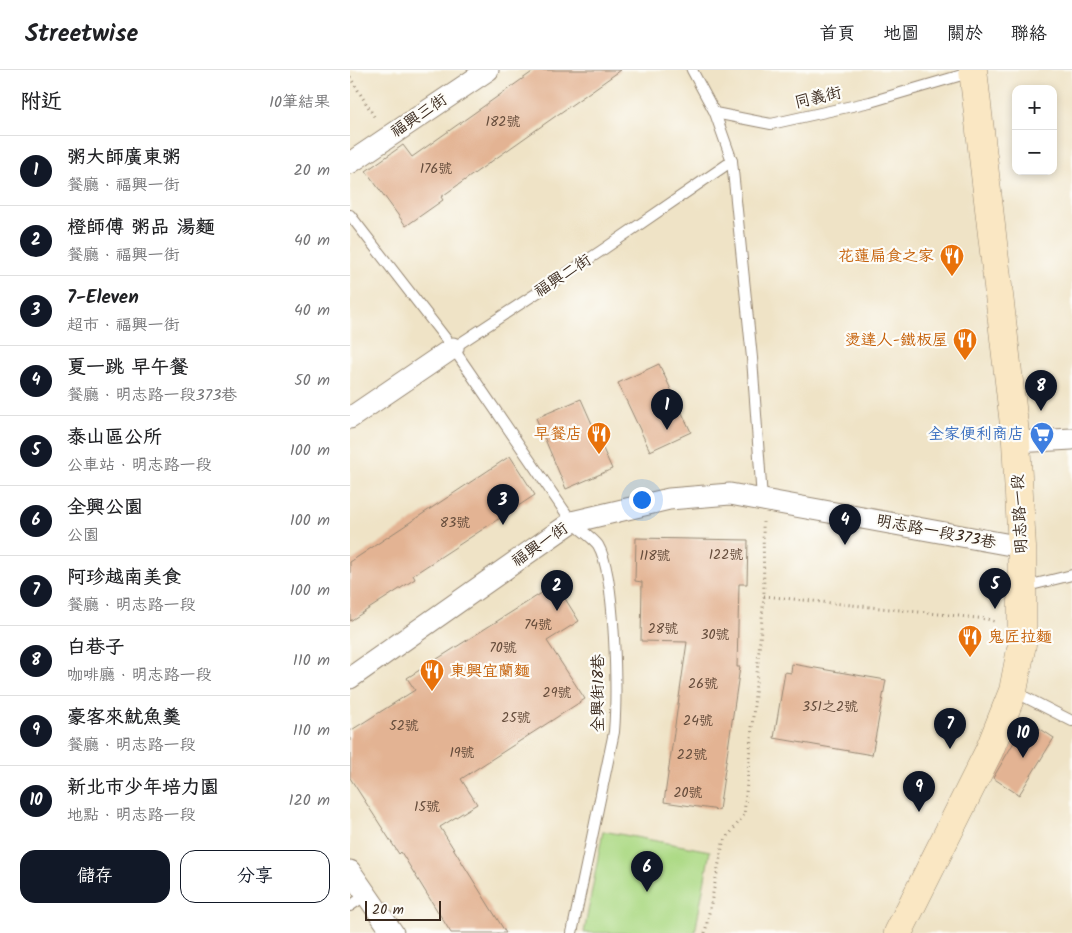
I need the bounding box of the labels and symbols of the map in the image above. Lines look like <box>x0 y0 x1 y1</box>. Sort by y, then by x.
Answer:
street label: 同義街 <box>792 80 844 116</box>
street label: 福興三街 <box>385 88 453 144</box>
house number: 182號 <box>486 111 520 133</box>
house number: 176號 <box>420 158 452 180</box>
restaurant icon: 花蓮扁食之家 <box>939 243 965 277</box>
place label: 花蓮扁食之家 <box>838 244 934 269</box>
street label: 福興二街 <box>529 248 597 304</box>
restaurant icon: 燙達人-鐵板屋 <box>952 327 978 361</box>
place label: 燙達人-鐵板屋 <box>845 328 948 353</box>
pin: 8 <box>1025 370 1057 411</box>
pin: 1 <box>651 389 683 430</box>
restaurant icon: 早餐店 <box>586 421 612 455</box>
supermarket icon: 全家便利商店 <box>1029 421 1055 455</box>
place label: 早餐店 <box>534 422 582 447</box>
place label: 全家便利商店 <box>928 422 1024 447</box>
street label: 明志路一段 <box>1005 473 1035 555</box>
pin: 3 <box>487 484 519 525</box>
your location <box>629 487 655 513</box>
pin: 4 <box>829 504 861 545</box>
street label: 明志路一段373巷 <box>874 508 998 556</box>
house number: 83號 <box>440 512 470 534</box>
street label: 福興一街 <box>507 516 573 574</box>
house number: 122號 <box>709 544 743 566</box>
house number: 118號 <box>639 545 671 567</box>
pin: 5 <box>979 568 1011 609</box>
pin: 2 <box>541 570 573 611</box>
house number: 74號 <box>524 614 552 636</box>
house number: 28號 <box>648 618 678 640</box>
house number: 30號 <box>701 624 730 646</box>
restaurant icon: 鬼匠拉麵 <box>957 624 983 658</box>
place label: 鬼匠拉麵 <box>988 625 1052 650</box>
house number: 70號 <box>489 637 517 659</box>
street label: 全興街18巷 <box>586 654 611 732</box>
restaurant icon: 東興宜蘭麵 <box>419 658 445 692</box>
place label: 東興宜蘭麵 <box>450 659 530 684</box>
house number: 26號 <box>688 673 718 695</box>
house number: 29號 <box>543 682 571 704</box>
house number: 351之2號 <box>802 696 858 718</box>
house number: 25號 <box>501 707 531 729</box>
pin: 7 <box>934 708 966 749</box>
house number: 24號 <box>683 710 713 732</box>
house number: 52號 <box>389 715 419 737</box>
pin: 10 <box>1007 717 1039 758</box>
house number: 19號 <box>449 742 475 764</box>
house number: 22號 <box>677 744 707 766</box>
pin: 9 <box>903 771 935 812</box>
house number: 20號 <box>673 782 703 804</box>
house number: 15號 <box>414 796 440 818</box>
pin: 6 <box>631 851 663 892</box>
scale bar <box>365 898 441 921</box>

